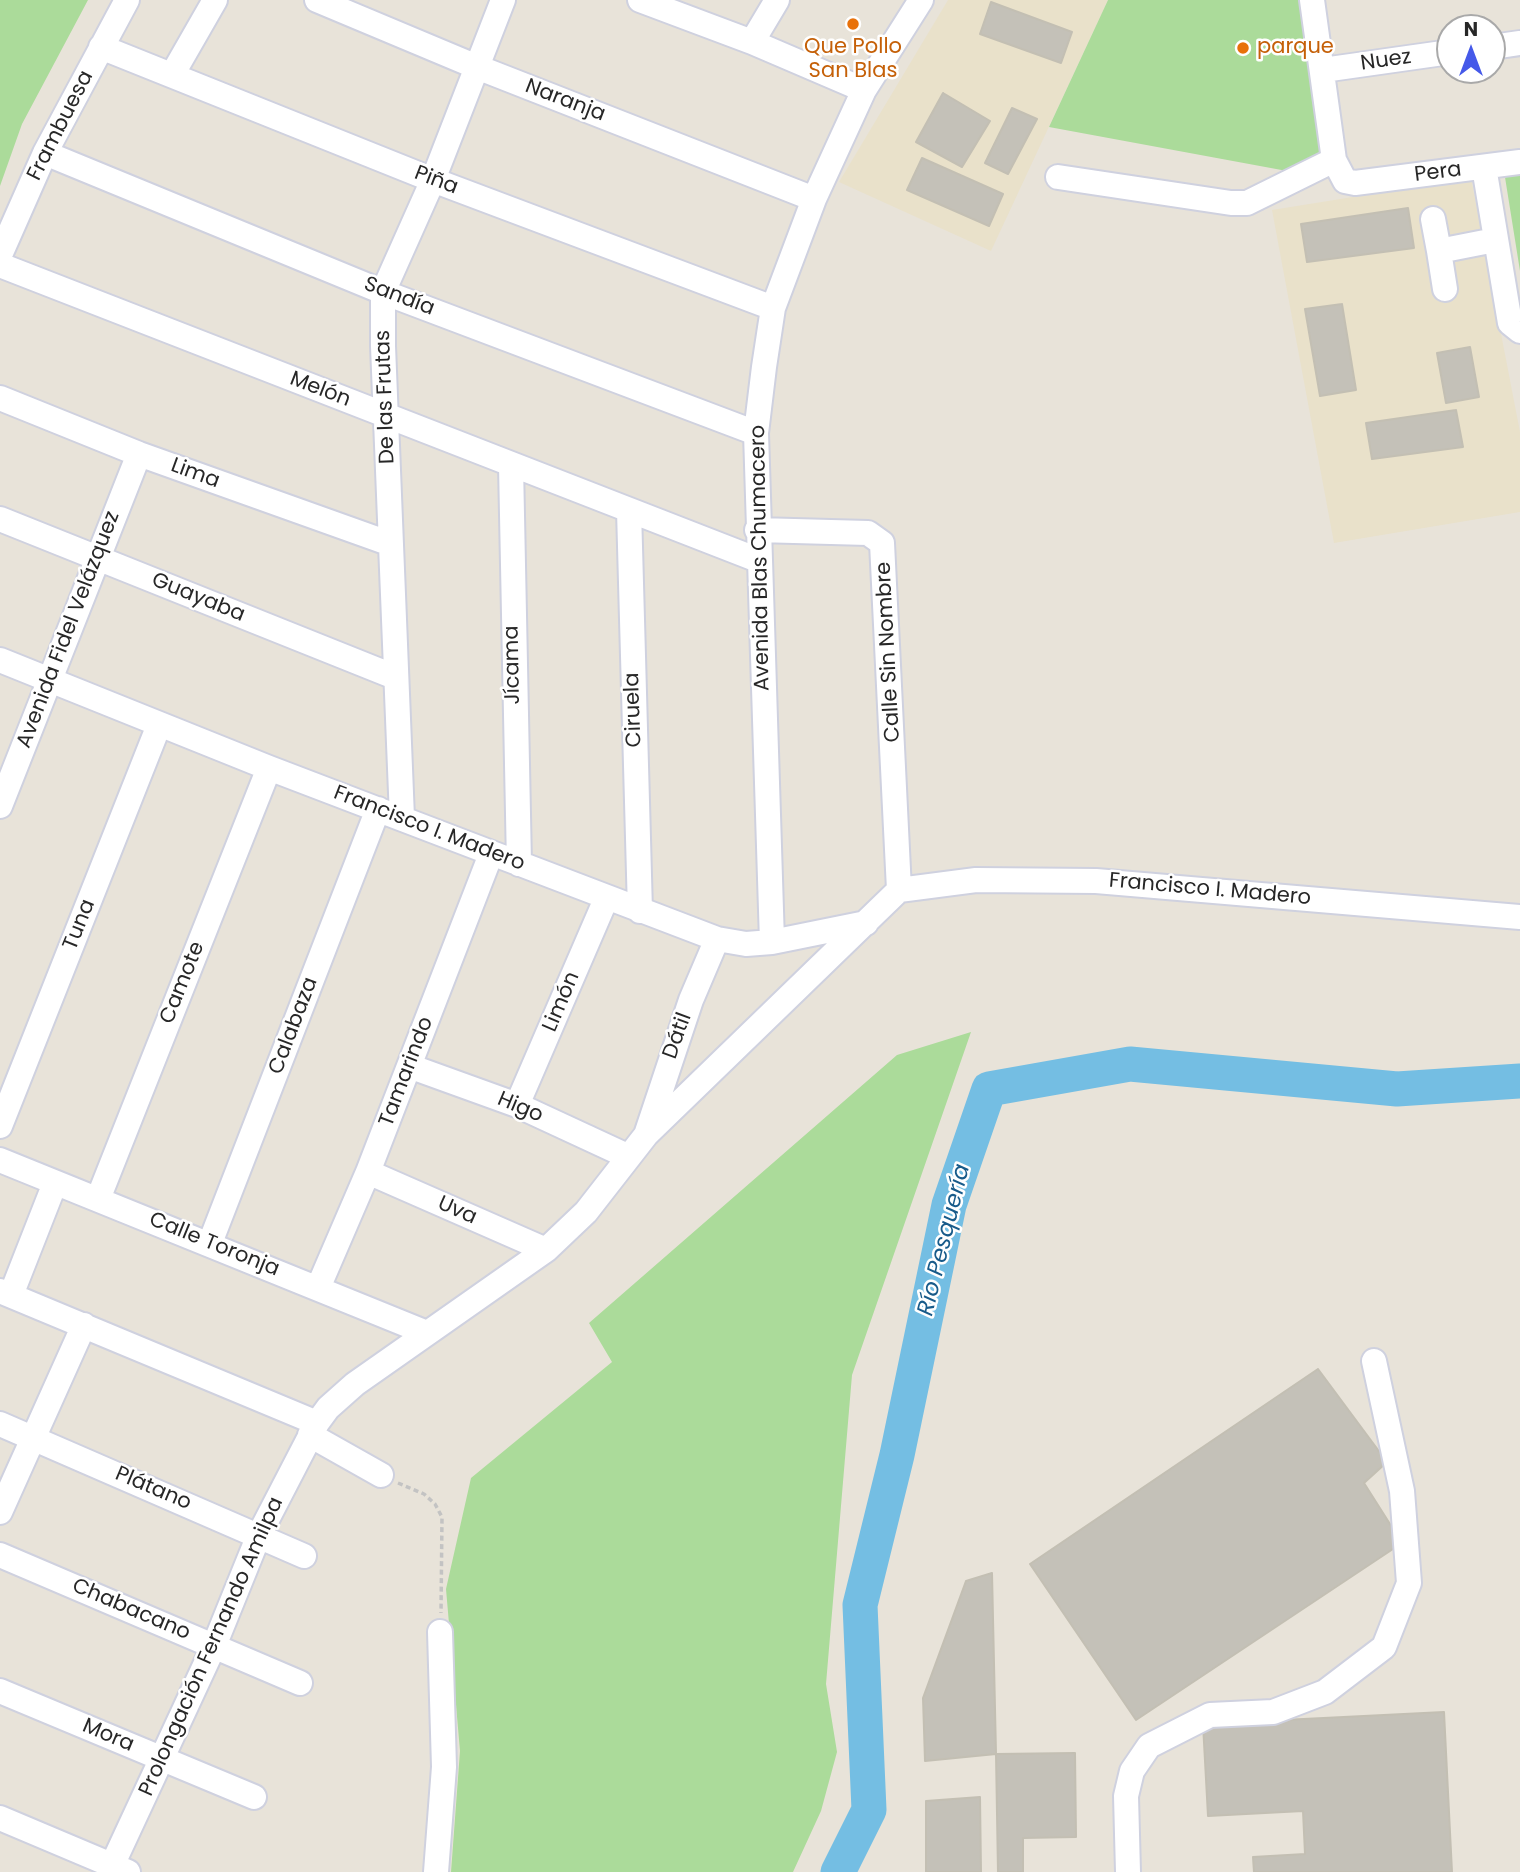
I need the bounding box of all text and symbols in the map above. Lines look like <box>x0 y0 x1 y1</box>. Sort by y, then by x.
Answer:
north arrow <box>1436 14 1506 84</box>
marker: Que Pollo San Blas <box>845 16 861 32</box>
text: N <box>1464 16 1478 43</box>
place label: Que Pollo San Blas <box>804 35 902 85</box>
place label: parque <box>1257 35 1334 61</box>
marker: parque <box>1235 40 1251 56</box>
street label: Nuez <box>1359 45 1413 77</box>
street label: Frambuesa <box>23 67 99 185</box>
street label: Naranja <box>521 74 609 128</box>
street label: Pera <box>1413 158 1463 188</box>
street label: Piña <box>410 161 462 201</box>
street label: Sandía <box>360 272 438 322</box>
street label: De las Frutas <box>371 330 401 464</box>
street label: Melón <box>286 367 354 413</box>
street label: Avenida Blas Chumacero <box>746 425 776 691</box>
street label: Lima <box>167 454 223 494</box>
street label: Avenida Fidel Velázquez <box>12 508 126 752</box>
street label: Calle Sin Nombre <box>872 561 906 743</box>
street label: Guayaba <box>148 568 248 628</box>
street label: Jícama <box>500 625 526 705</box>
street label: Ciruela <box>620 672 648 748</box>
street label: Francisco I. Madero <box>330 781 528 877</box>
street label: Francisco I. Madero <box>1108 869 1312 911</box>
street label: Tuna <box>58 896 102 954</box>
street label: Camote <box>155 938 211 1028</box>
street label: Limón <box>538 968 586 1036</box>
street label: Calabaza <box>264 974 324 1078</box>
street label: Dátil <box>658 1010 698 1062</box>
street label: Tamarindo <box>375 1014 439 1130</box>
street label: Higo <box>493 1087 547 1129</box>
water label: Río Pesquería <box>913 1161 977 1319</box>
street label: Uva <box>434 1191 480 1231</box>
street label: Calle Toronja <box>145 1207 283 1283</box>
street label: Plátano <box>111 1462 195 1516</box>
street label: Prolongación Fernando Amilpa <box>134 1494 290 1800</box>
street label: Chabacano <box>68 1574 194 1646</box>
street label: Mora <box>78 1714 138 1758</box>

